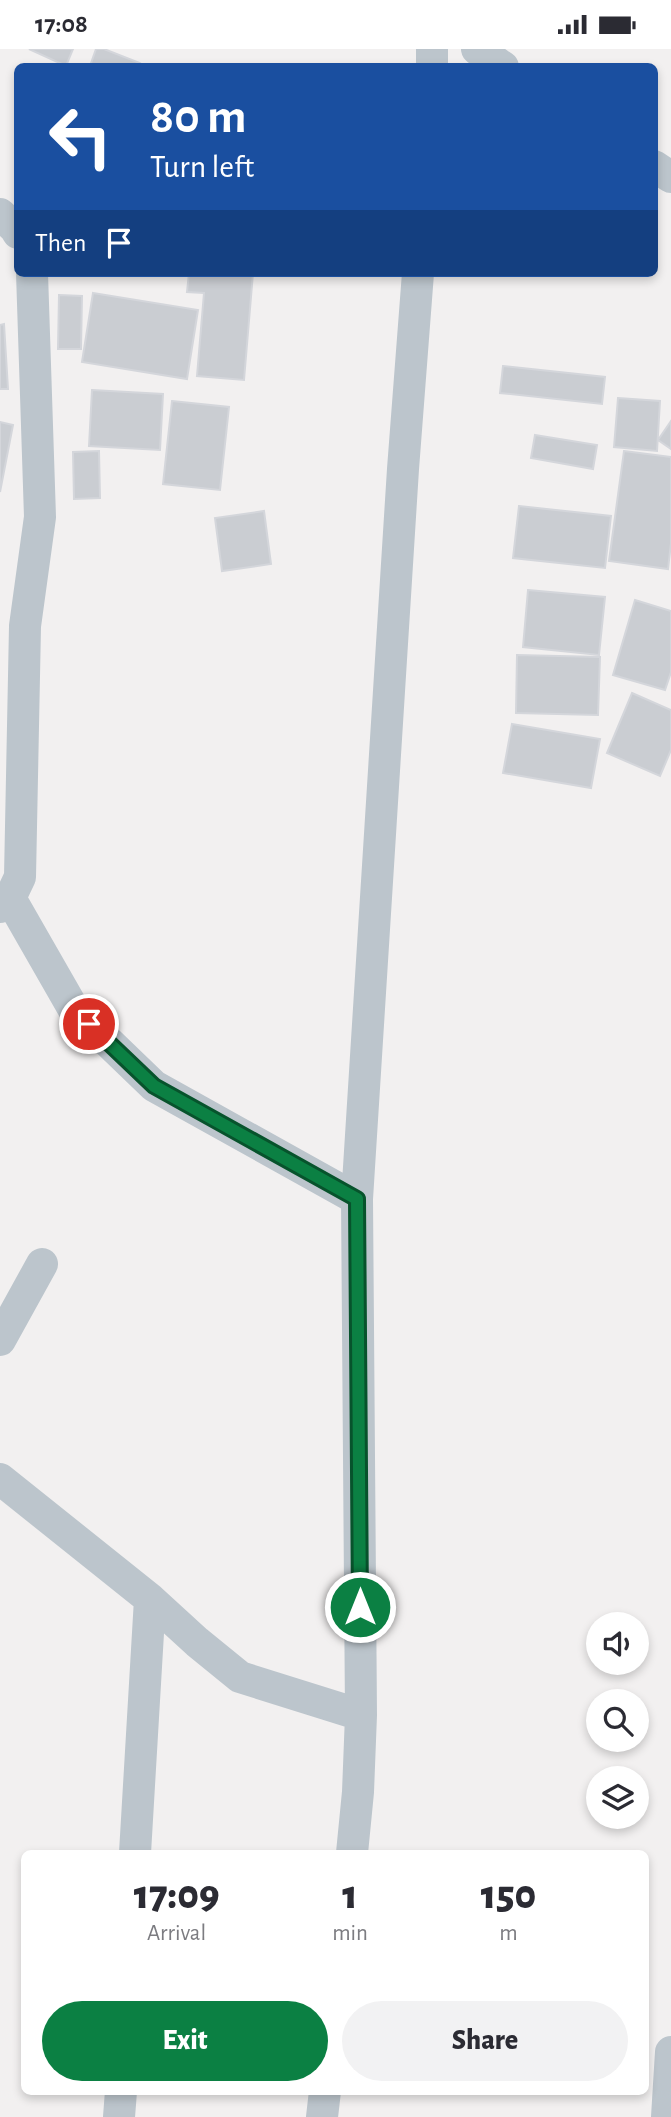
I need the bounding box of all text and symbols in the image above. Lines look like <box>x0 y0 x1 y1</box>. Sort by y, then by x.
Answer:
text: 17:08 <box>35 11 88 37</box>
icon: left <box>35 91 126 182</box>
text: 80 m <box>150 93 247 142</box>
text: Turn left <box>150 151 254 183</box>
icon: arrive <box>100 224 138 262</box>
text: Then <box>35 230 86 256</box>
pin <box>59 994 119 1054</box>
icon: arrive <box>70 1005 108 1043</box>
position arrow <box>323 1570 397 1644</box>
map controls <box>586 1612 649 1829</box>
button: sound <box>586 1612 649 1675</box>
button: search <box>586 1689 649 1752</box>
button: layers <box>586 1766 649 1829</box>
text: 17:09 <box>134 1874 219 1916</box>
text: 1 <box>342 1874 358 1916</box>
text: 150 <box>481 1874 536 1916</box>
text: Arrival <box>147 1922 206 1945</box>
text: min <box>332 1922 368 1945</box>
text: m <box>499 1922 518 1945</box>
button: Exit <box>42 2001 328 2081</box>
button: Share <box>342 2001 628 2081</box>

